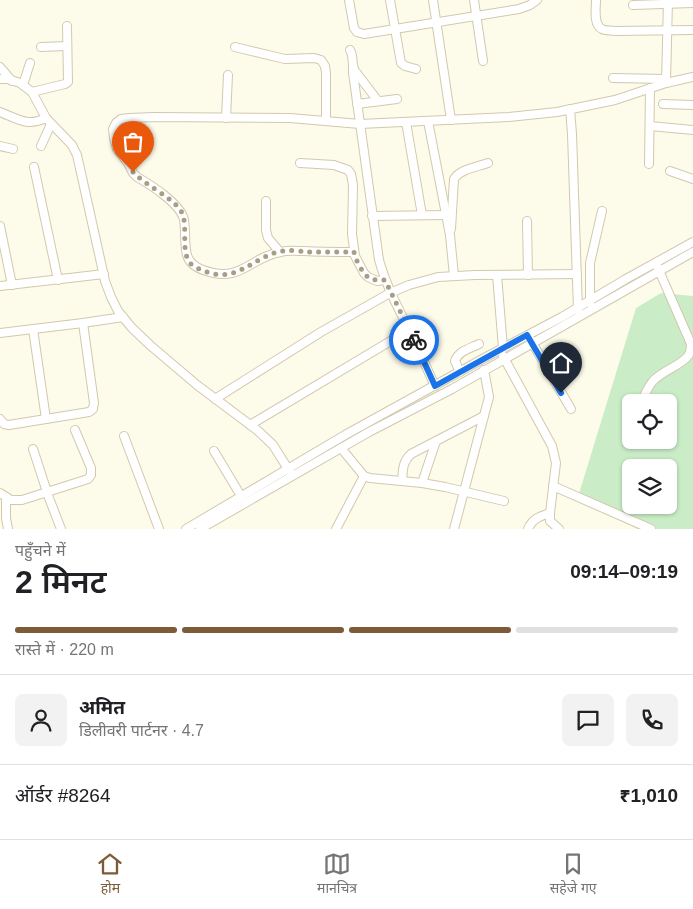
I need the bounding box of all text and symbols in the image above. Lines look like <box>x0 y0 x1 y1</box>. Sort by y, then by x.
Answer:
pin <box>112 121 154 172</box>
icon: bag <box>119 128 147 156</box>
courier <box>389 315 439 365</box>
icon: bike <box>400 326 428 354</box>
pin <box>540 342 582 393</box>
icon: home <box>547 349 575 377</box>
map controls <box>622 394 677 514</box>
button: locate <box>622 394 677 449</box>
button: layers <box>622 459 677 514</box>
text: पहुँचने में <box>15 542 66 559</box>
text: 09:14–09:19 <box>570 561 678 582</box>
text: 2 मिनट <box>15 564 107 600</box>
text: रास्ते में · 220 m <box>15 641 114 658</box>
button: person <box>15 694 67 746</box>
button: chat <box>562 694 614 746</box>
button: phone <box>626 694 678 746</box>
text: अमित <box>79 697 125 718</box>
text: डिलीवरी पार्टनर · 4.7 <box>79 722 204 739</box>
text: ऑर्डर #8264 <box>15 785 111 806</box>
text: ₹1,010 <box>620 785 678 806</box>
tab: होम <box>96 850 124 899</box>
tab: मानचित्र <box>317 850 357 899</box>
tab: सहेजे गए <box>550 850 597 899</box>

